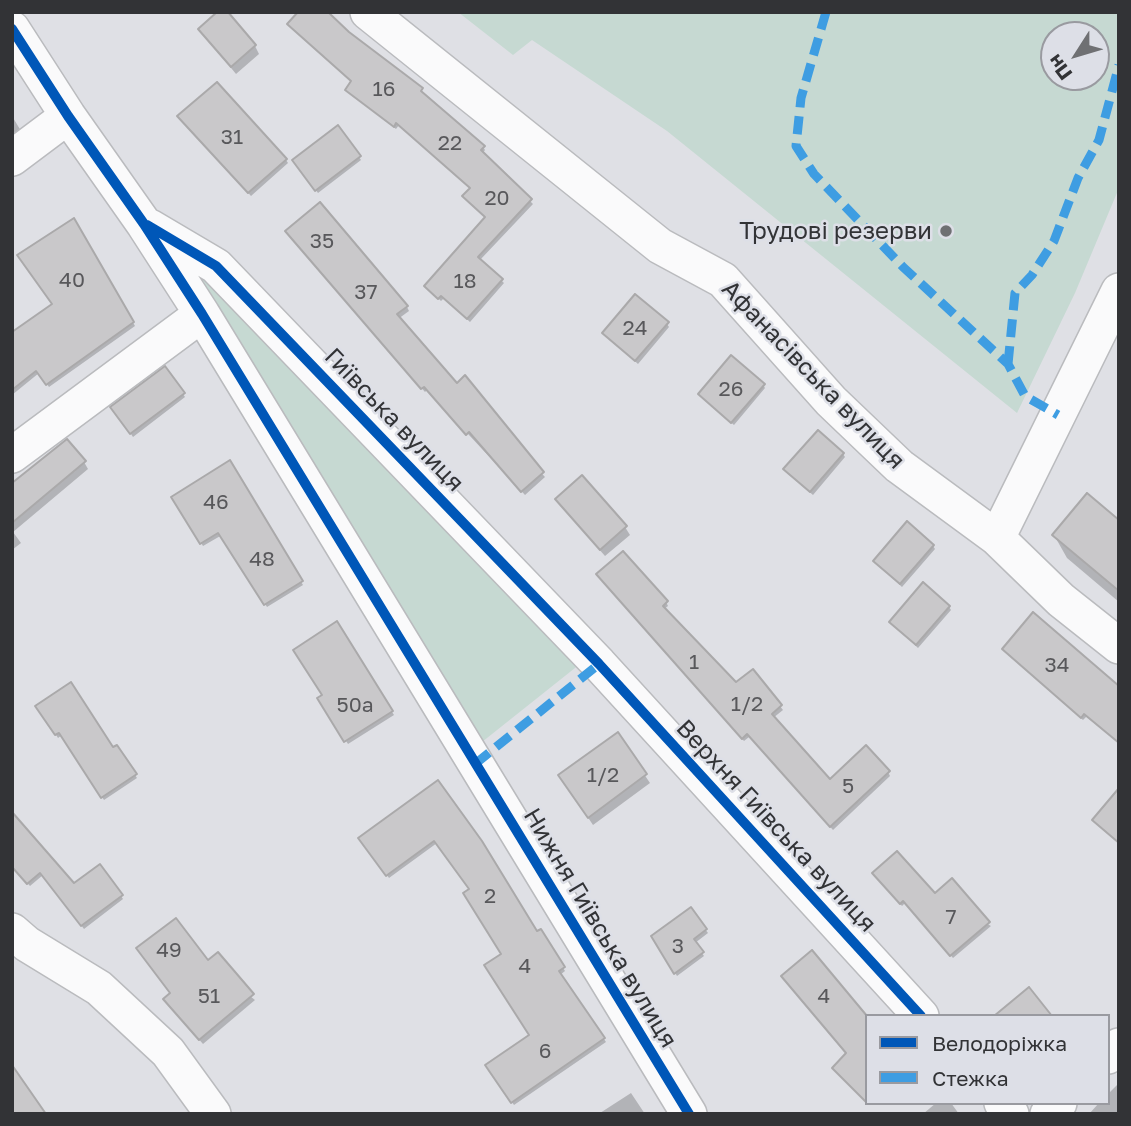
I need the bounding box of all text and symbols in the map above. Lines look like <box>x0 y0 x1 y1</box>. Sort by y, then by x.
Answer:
north arrow <box>1040 21 1110 91</box>
text: Пн <box>1042 50 1076 85</box>
house number: 16 <box>373 76 395 102</box>
house number: 31 <box>221 124 243 150</box>
house number: 22 <box>438 130 462 156</box>
house number: 20 <box>484 185 510 211</box>
place label: Трудові резерви <box>739 217 932 245</box>
marker: Трудові резерви <box>938 223 954 239</box>
house number: 35 <box>310 228 334 254</box>
house number: 40 <box>59 267 85 293</box>
house number: 18 <box>454 268 476 294</box>
street label: Афанасівська вулиця <box>716 275 910 475</box>
house number: 37 <box>354 279 378 305</box>
house number: 24 <box>623 315 647 341</box>
street label: Гиївська вулиця <box>318 342 470 498</box>
house number: 26 <box>719 376 743 402</box>
house number: 46 <box>203 489 229 515</box>
house number: 48 <box>249 546 275 572</box>
house number: 1 <box>689 649 699 675</box>
house number: 34 <box>1044 652 1070 678</box>
house number: 1/2 <box>731 691 763 717</box>
house number: 50а <box>336 692 374 718</box>
street label: Верхня Гиївська вулиця <box>670 714 882 938</box>
house number: 1/2 <box>587 762 619 788</box>
house number: 5 <box>842 773 854 799</box>
street label: Нижня Гиївська вулиця <box>517 803 683 1053</box>
house number: 2 <box>484 883 496 909</box>
house number: 7 <box>945 904 957 930</box>
house number: 3 <box>672 933 684 959</box>
house number: 49 <box>156 937 182 963</box>
house number: 4 <box>519 953 531 979</box>
house number: 51 <box>198 983 220 1009</box>
house number: 4 <box>818 983 830 1009</box>
legend <box>865 1014 1110 1105</box>
text: Велодоріжка <box>932 1030 1067 1056</box>
house number: 6 <box>539 1038 551 1064</box>
text: Стежка <box>932 1065 1009 1091</box>

